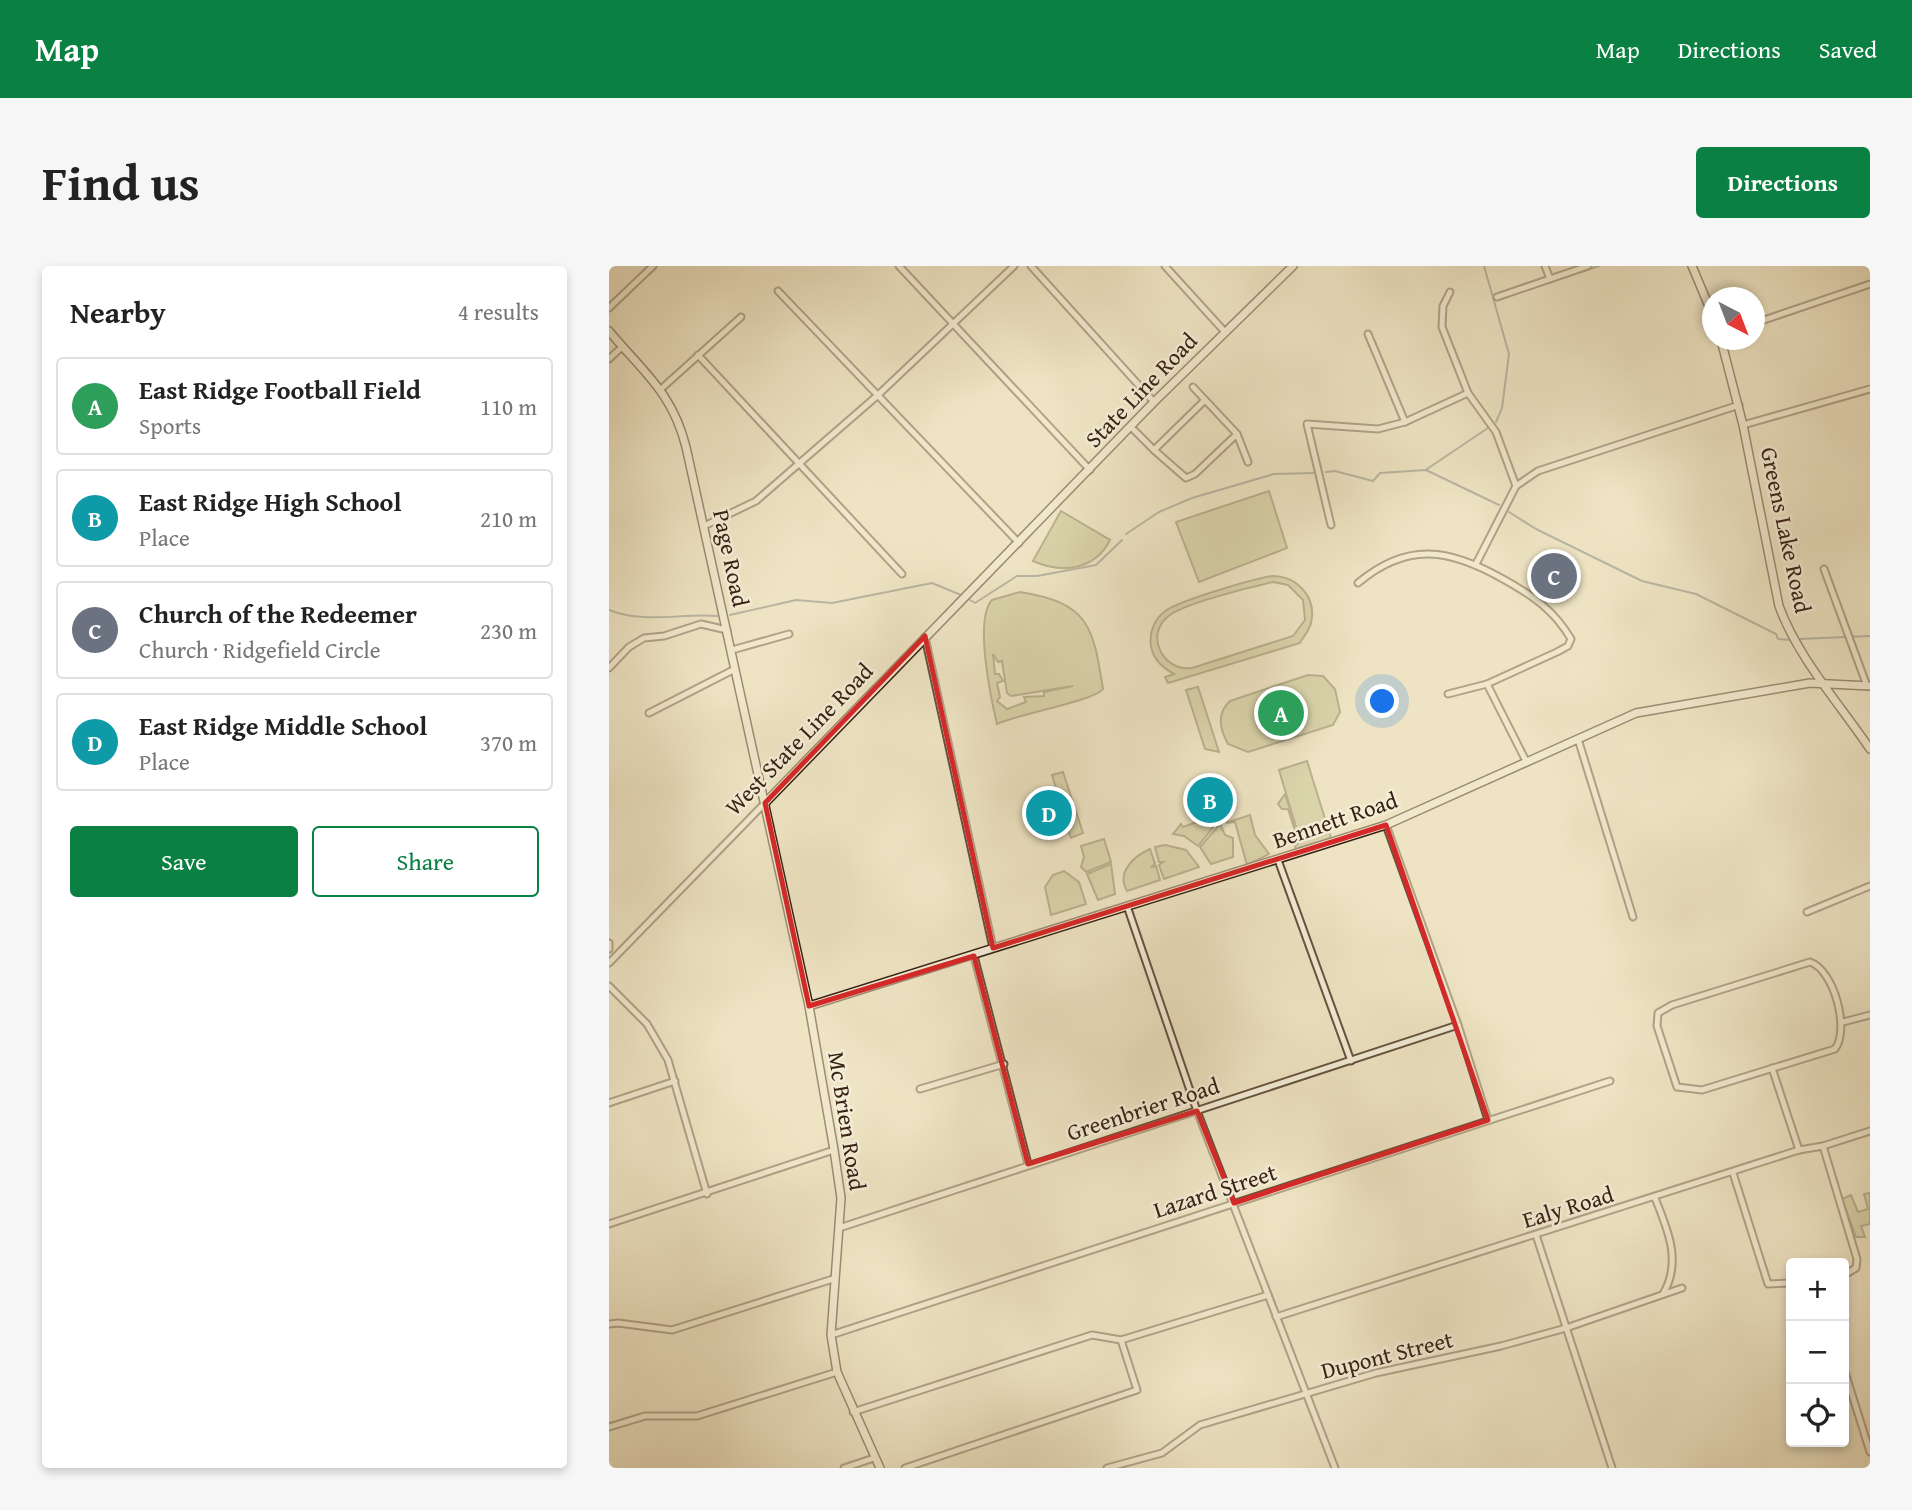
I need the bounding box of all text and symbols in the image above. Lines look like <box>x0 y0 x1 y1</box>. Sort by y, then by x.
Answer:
text: Map <box>35 25 99 73</box>
text: Map <box>1596 32 1640 67</box>
text: Directions <box>1678 32 1781 67</box>
text: Saved <box>1819 32 1877 67</box>
text: Find us <box>42 146 200 218</box>
button: Directions <box>1696 147 1870 218</box>
north arrow <box>1702 287 1765 350</box>
text: Nearby <box>70 290 166 334</box>
text: 4 results <box>458 295 539 328</box>
street label: State Line Road <box>1077 324 1205 455</box>
text: East Ridge Football Field <box>139 370 421 409</box>
text: A <box>88 390 102 423</box>
text: 110 m <box>480 390 537 423</box>
text: Sports <box>139 409 201 442</box>
street label: Greens Lake Road <box>1753 444 1820 617</box>
text: East Ridge High School <box>139 482 401 521</box>
text: B <box>88 502 102 535</box>
text: 210 m <box>480 502 537 535</box>
street label: Page Road <box>705 506 758 610</box>
text: Place <box>139 521 190 554</box>
pin: C <box>1531 550 1577 602</box>
text: Church of the Redeemer <box>139 594 417 633</box>
text: C <box>88 614 102 647</box>
text: 230 m <box>480 614 537 647</box>
text: Church · Ridgefield Circle <box>139 633 381 666</box>
street label: West State Line Road <box>717 655 881 822</box>
your location <box>1365 684 1399 718</box>
pin: A <box>1258 687 1304 739</box>
text: East Ridge Middle School <box>139 706 427 745</box>
text: D <box>88 726 102 759</box>
text: 370 m <box>480 726 537 759</box>
text: Place <box>139 745 190 778</box>
pin: B <box>1187 774 1233 826</box>
street label: Bennett Road <box>1268 783 1402 856</box>
pin: D <box>1026 787 1072 839</box>
button: Save <box>70 826 298 897</box>
button: Share <box>312 826 539 897</box>
street label: Mc Brien Road <box>820 1049 875 1193</box>
street label: Greenbrier Road <box>1062 1068 1224 1149</box>
street label: Lazard Street <box>1149 1155 1281 1226</box>
street label: Ealy Road <box>1518 1177 1618 1236</box>
map controls <box>1786 1258 1849 1447</box>
button: + <box>1786 1258 1849 1321</box>
button: − <box>1786 1321 1849 1384</box>
street label: Dupont Street <box>1317 1322 1456 1387</box>
button: locate <box>1786 1384 1849 1447</box>

